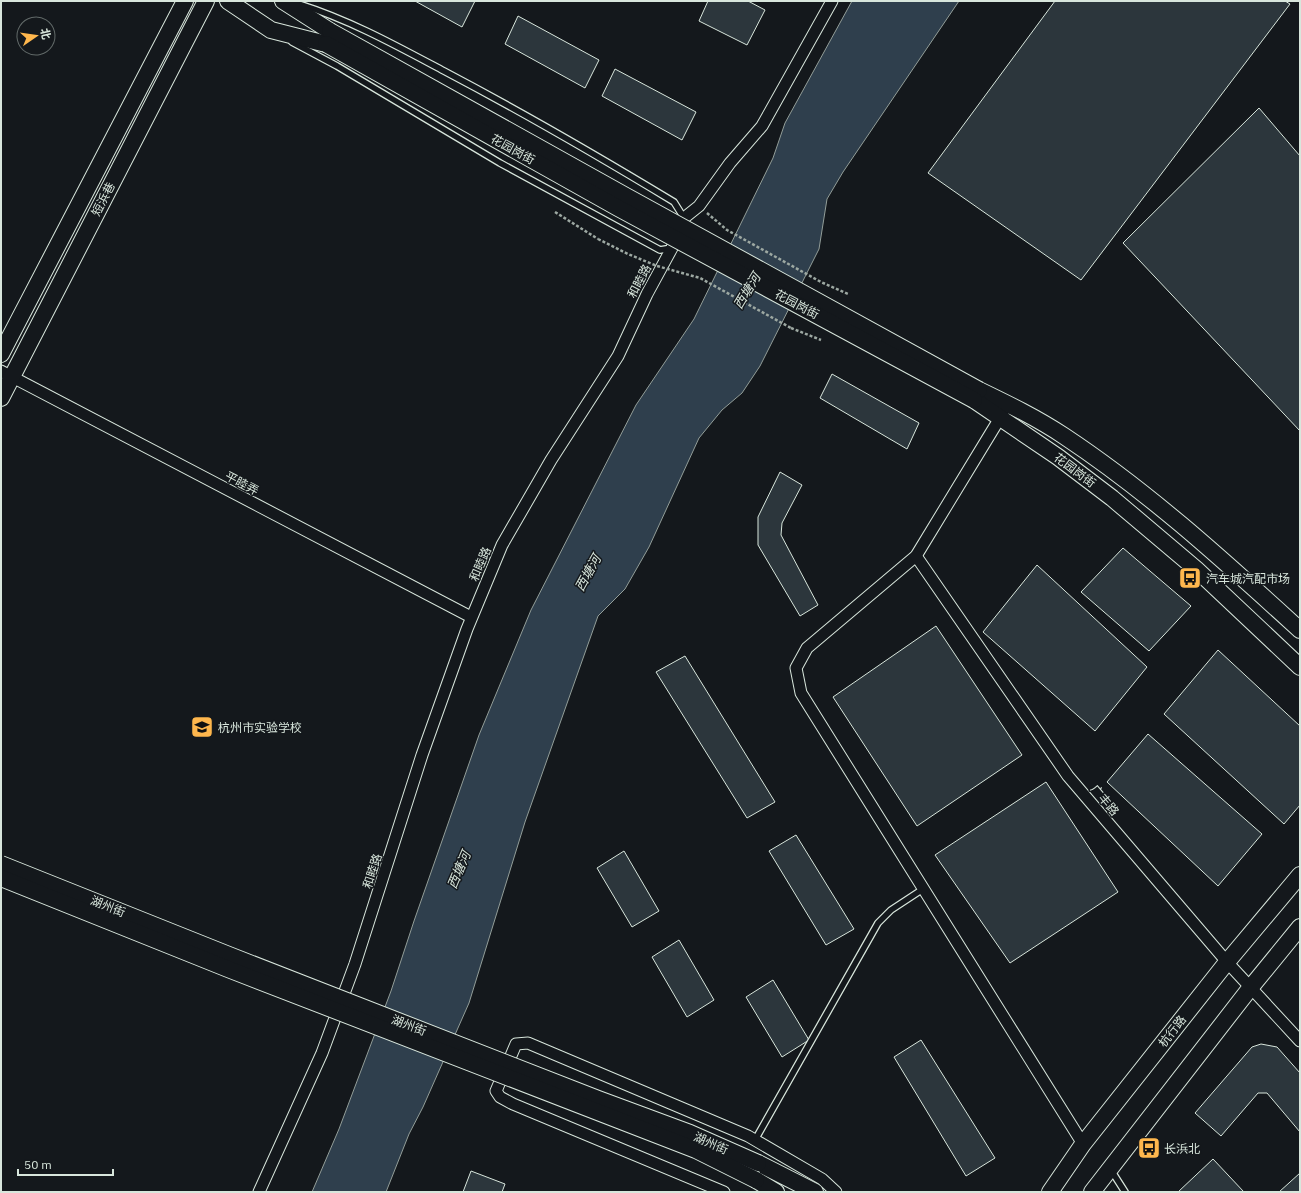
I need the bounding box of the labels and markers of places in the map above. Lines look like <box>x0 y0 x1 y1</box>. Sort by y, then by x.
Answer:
bus stop icon: 汽车城汽配市场 <box>1177 565 1203 591</box>
place label: 汽车城汽配市场 <box>1206 571 1290 586</box>
school or university icon: 杭州市实验学校 <box>189 714 215 740</box>
place label: 杭州市实验学校 <box>218 720 302 735</box>
bus stop icon: 长浜北 <box>1136 1135 1162 1161</box>
place label: 长浜北 <box>1164 1141 1200 1156</box>

